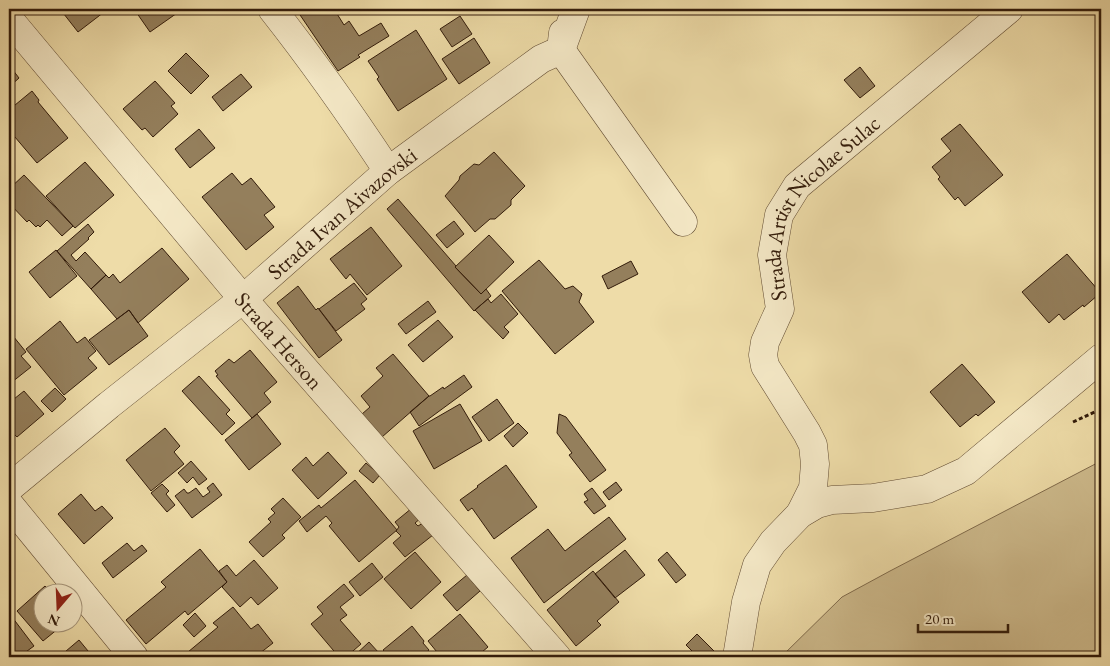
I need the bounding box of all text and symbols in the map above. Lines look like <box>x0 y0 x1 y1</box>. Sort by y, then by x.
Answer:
street label: Strada Artist Nicolae Sulac <box>757 108 886 303</box>
street label: Strada Ivan Aivazovski <box>261 140 423 286</box>
street label: Strada Herson <box>228 286 330 396</box>
north arrow <box>32 584 82 634</box>
scale bar <box>918 601 1008 633</box>
text: 20 m <box>925 609 954 628</box>
text: N <box>45 610 62 631</box>

